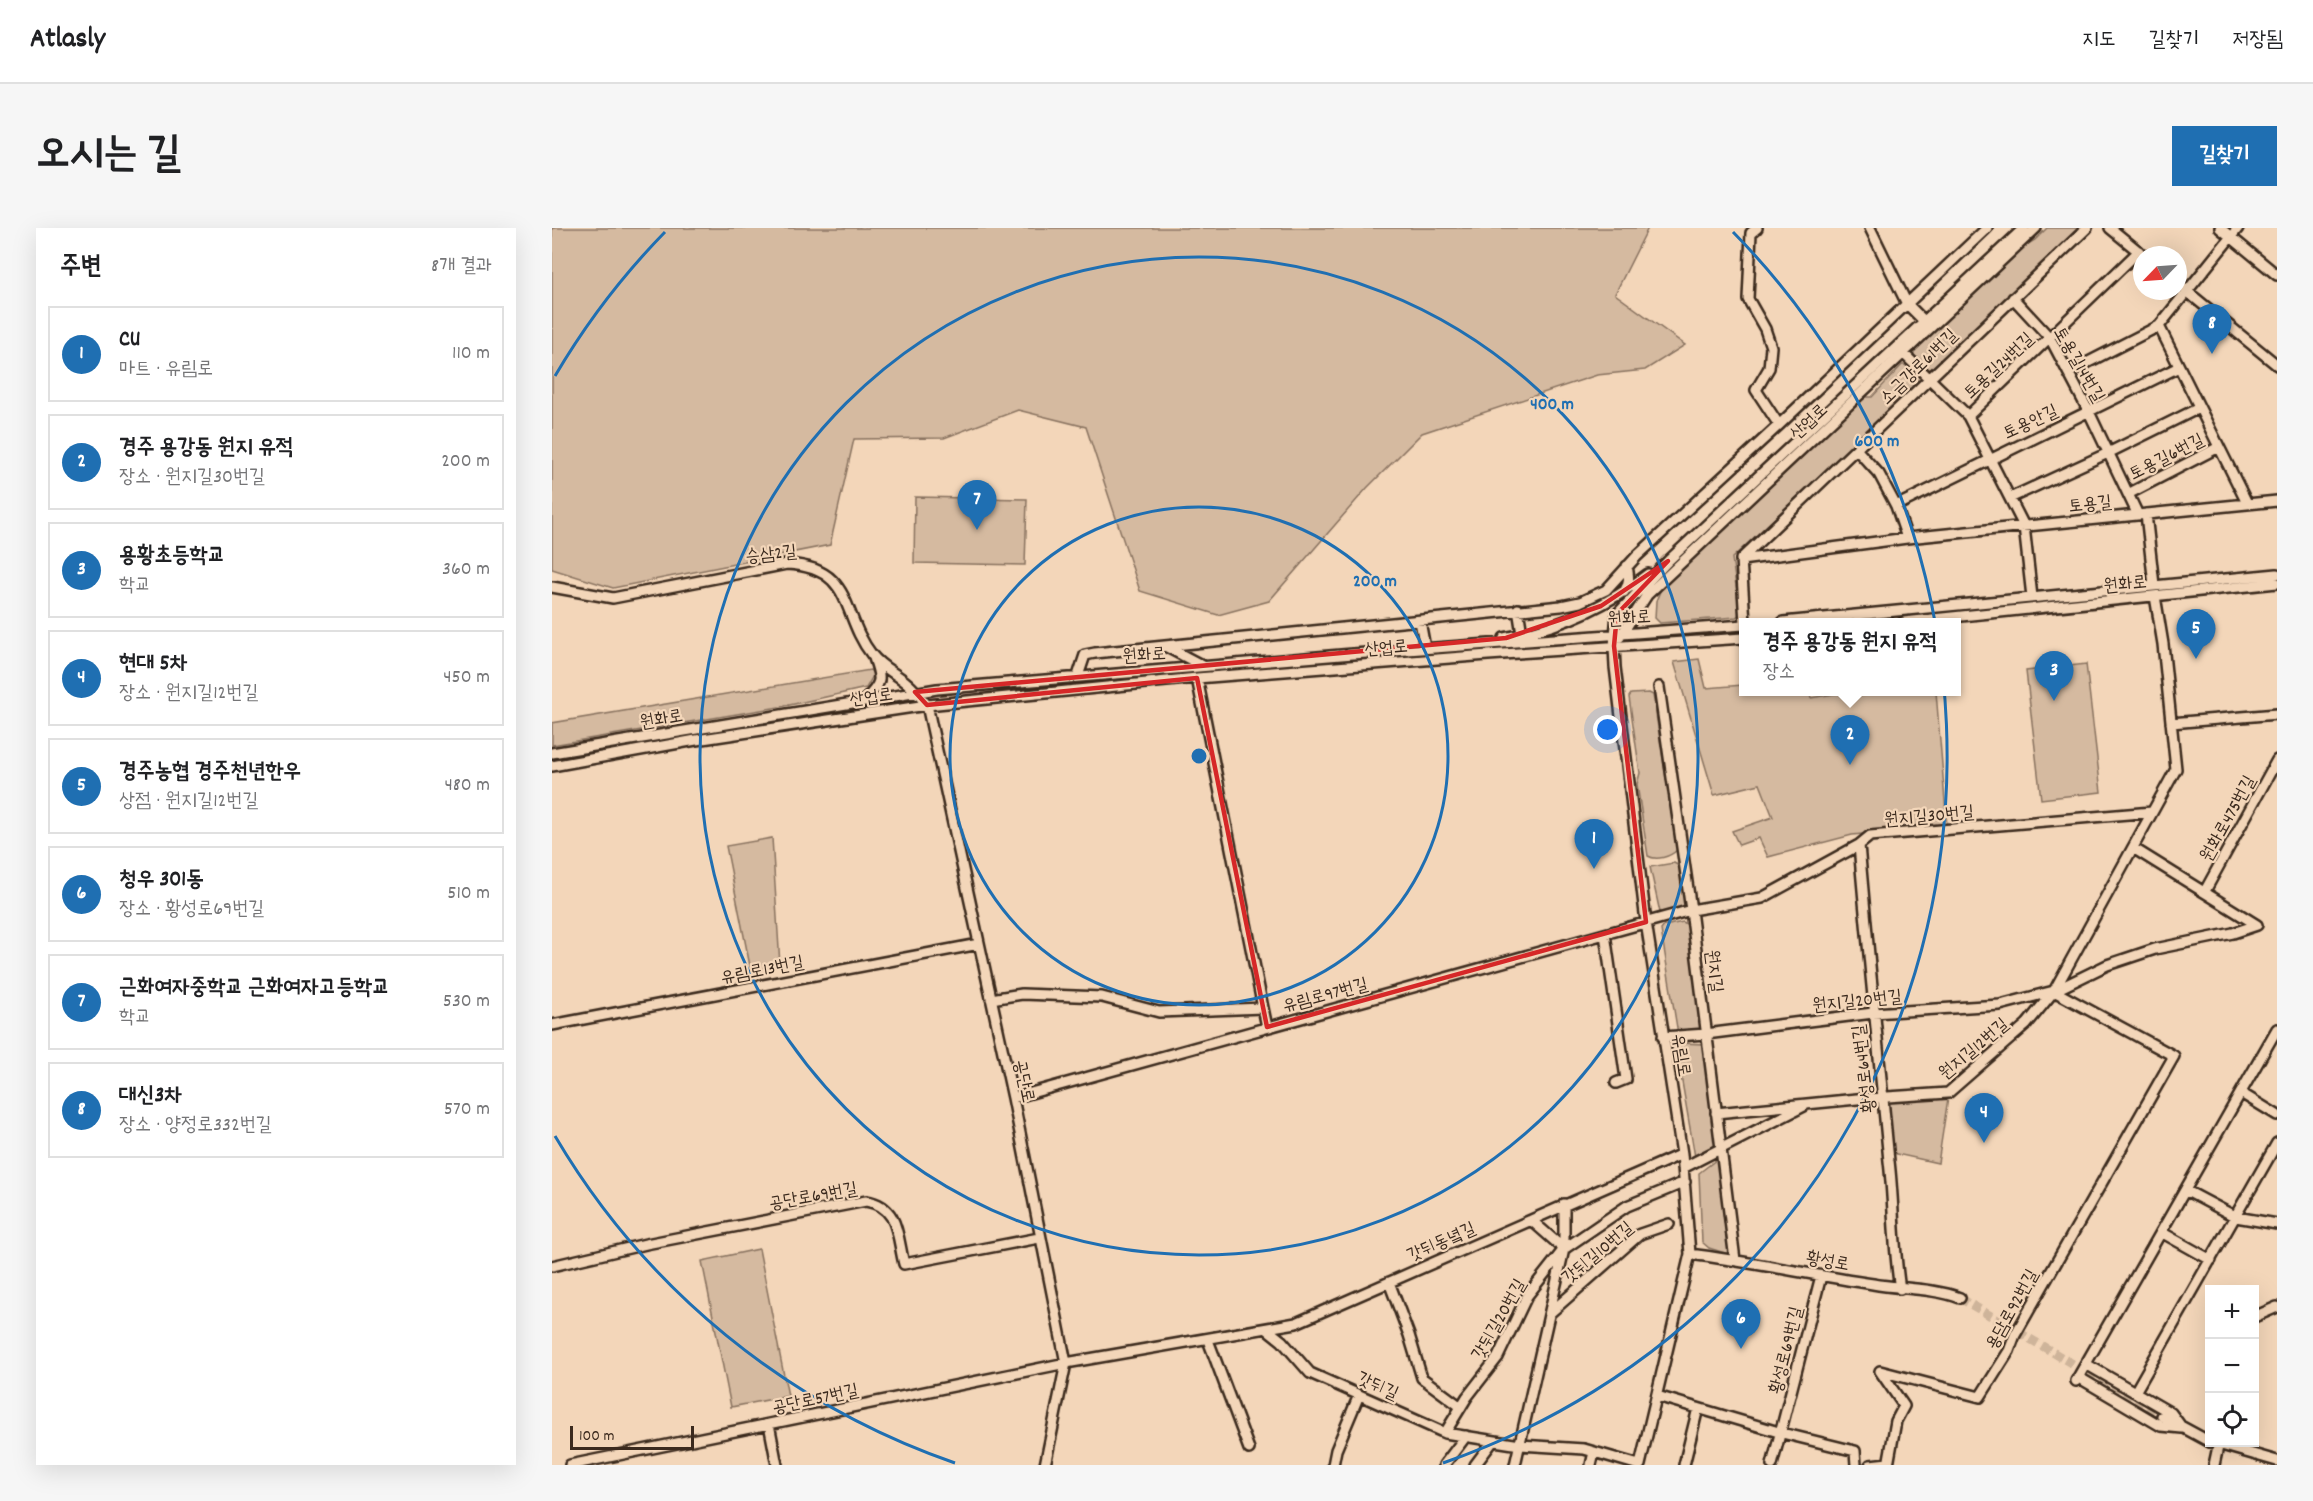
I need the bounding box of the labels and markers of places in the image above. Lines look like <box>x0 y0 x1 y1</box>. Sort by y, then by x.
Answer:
pin: 8 <box>2192 304 2232 354</box>
pin: 7 <box>958 480 996 530</box>
pin: 5 <box>2176 610 2216 659</box>
pin: 3 <box>2034 652 2074 701</box>
pin: 2 <box>1830 716 1870 765</box>
centre of rings <box>1189 746 1209 766</box>
pin: 1 <box>1574 820 1614 869</box>
pin: 4 <box>1964 1094 2004 1143</box>
pin: 6 <box>1722 1300 1760 1349</box>

